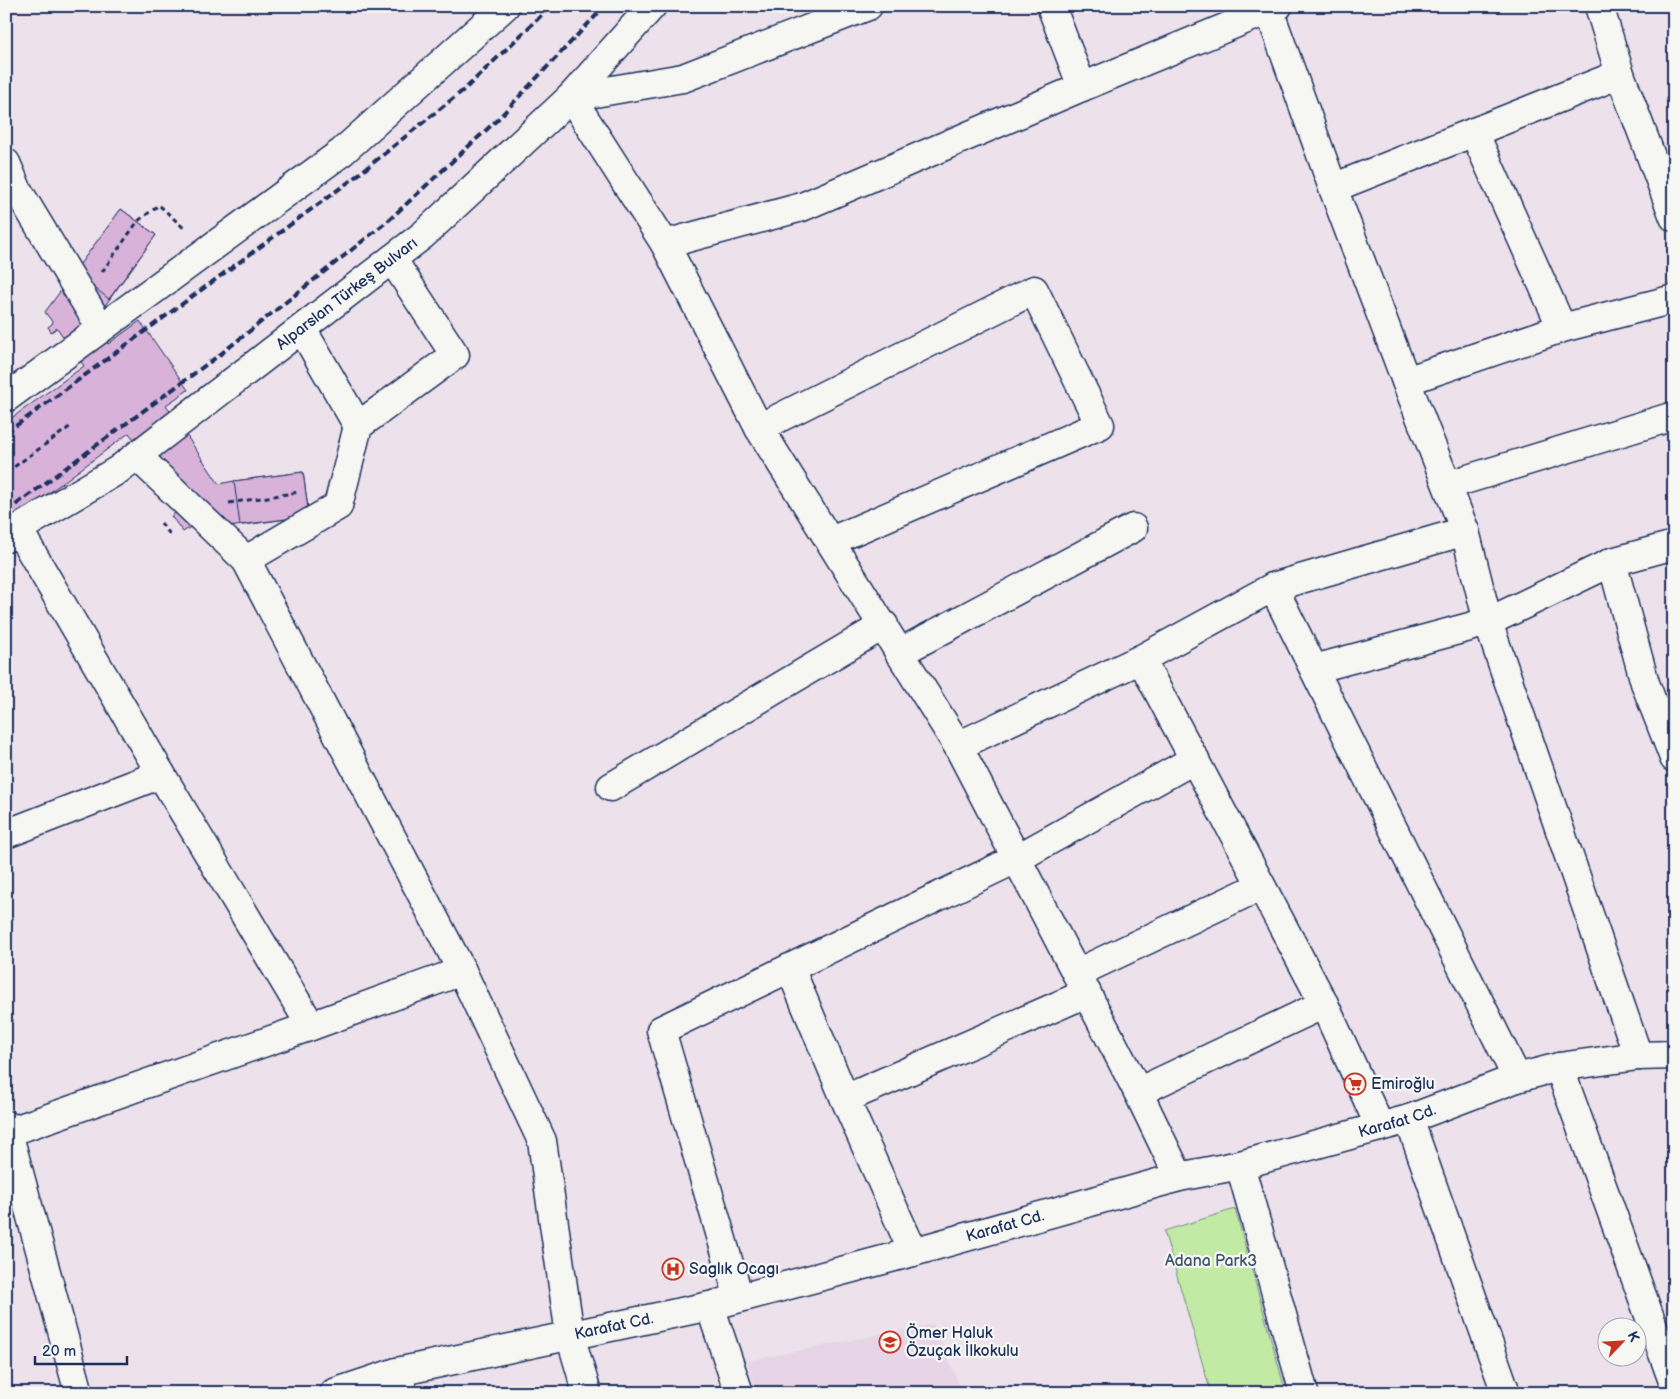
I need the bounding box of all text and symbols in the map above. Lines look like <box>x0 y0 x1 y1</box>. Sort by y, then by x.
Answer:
street label: Alparslan Türkeş Bulvarı <box>273 233 421 354</box>
supermarket icon: Emiroğlu <box>1343 1072 1367 1096</box>
place label: Emiroğlu <box>1371 1075 1435 1094</box>
street label: Karafat Cd. <box>1356 1100 1439 1142</box>
street label: Karafat Cd. <box>964 1206 1046 1246</box>
park label: Adana Park3 <box>1165 1252 1257 1271</box>
hospital icon: Saglık Ocagı <box>661 1257 685 1281</box>
place label: Saglık Ocagı <box>689 1260 779 1279</box>
street label: Karafat Cd. <box>573 1309 655 1344</box>
north arrow <box>1598 1316 1648 1366</box>
place label: Ömer Haluk Özuçak İlkokulu <box>906 1322 1019 1361</box>
text: K <box>1624 1329 1643 1345</box>
school or university icon: Ömer Haluk Özuçak İlkokulu <box>878 1330 902 1354</box>
scale bar <box>35 1334 128 1366</box>
text: 20 m <box>42 1342 76 1361</box>

